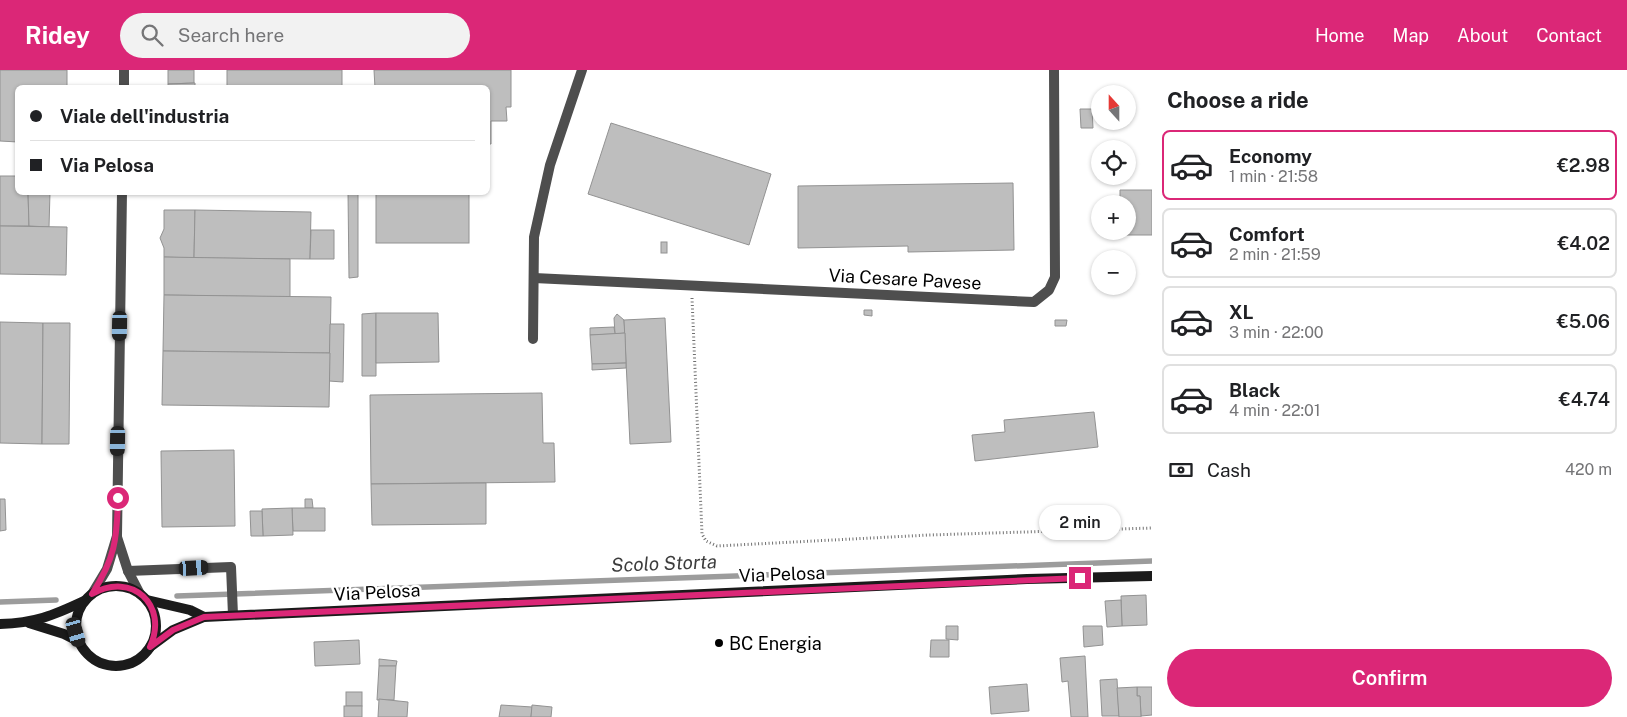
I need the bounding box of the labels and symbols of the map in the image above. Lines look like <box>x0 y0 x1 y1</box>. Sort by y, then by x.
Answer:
north arrow <box>1091 85 1136 130</box>
street label: Via Cesare Pavese <box>828 265 982 293</box>
car <box>112 311 127 341</box>
car <box>110 426 125 456</box>
route start <box>107 487 129 509</box>
callout: 2 min <box>1039 506 1121 540</box>
water label: Scolo Storta <box>611 550 717 576</box>
car <box>178 560 209 576</box>
street label: Via Pelosa <box>738 562 826 586</box>
route end <box>1069 567 1091 589</box>
street label: Via Pelosa <box>333 579 421 605</box>
car <box>64 616 87 648</box>
place label: BC Energia <box>729 633 822 654</box>
marker: BC Energia <box>713 637 725 649</box>

